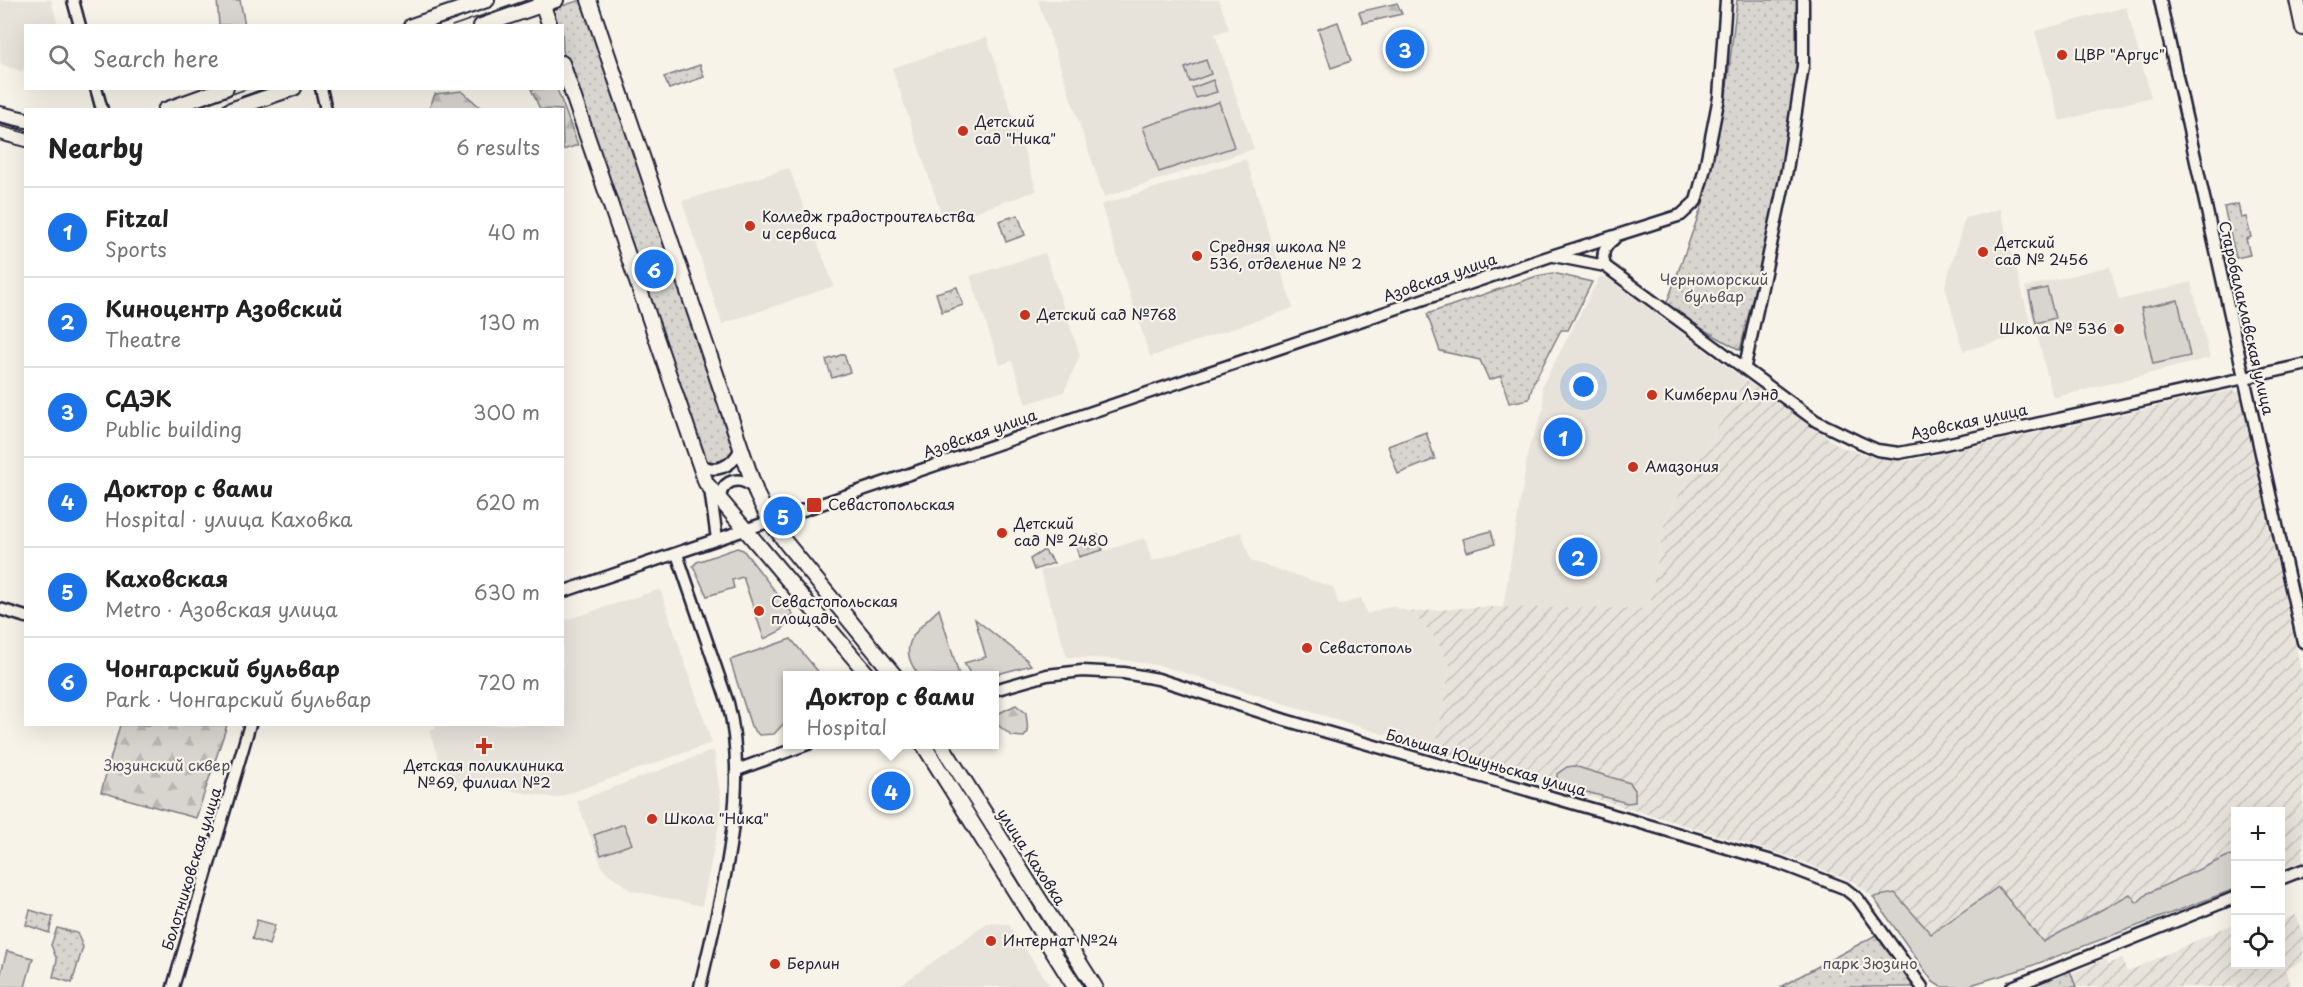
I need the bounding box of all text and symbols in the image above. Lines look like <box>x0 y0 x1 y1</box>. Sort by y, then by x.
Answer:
search box <box>24 24 564 90</box>
pin: 3 <box>1386 26 1424 72</box>
icon: search <box>45 41 78 74</box>
text: Search here <box>93 41 219 74</box>
place label: ЦВР "Аргус" <box>2074 42 2165 65</box>
marker: ЦВР "Аргус" <box>2055 48 2069 62</box>
place label: Детский сад "Ника" <box>974 109 1056 149</box>
marker: Детский сад "Ника" <box>956 124 970 138</box>
text: Nearby <box>48 128 143 167</box>
text: 6 results <box>456 132 540 162</box>
text: Fitzal <box>105 201 169 234</box>
place label: Колледж градостроительства и сервиса <box>762 204 975 244</box>
text: 1 <box>63 217 72 247</box>
text: 40 m <box>488 217 540 247</box>
street label: Старобалаклавская улица <box>2214 218 2281 418</box>
marker: Колледж градостроительства и сервиса <box>743 219 757 233</box>
place label: Детский сад № 2456 <box>1994 230 2088 270</box>
text: Sports <box>105 234 167 264</box>
place label: Средняя школа № 536, отделение № 2 <box>1209 234 1362 274</box>
marker: Детский сад № 2456 <box>1976 245 1990 259</box>
pin: 6 <box>634 246 674 292</box>
street label: Азовская улица <box>1380 246 1500 307</box>
marker: Средняя школа № 536, отделение № 2 <box>1190 249 1204 263</box>
park label: Черноморский бульвар <box>1660 267 1768 307</box>
text: Киноцентр Азовский <box>105 291 343 324</box>
place label: Детский сад №768 <box>1036 302 1177 325</box>
text: 2 <box>60 307 75 337</box>
text: 130 m <box>480 307 540 337</box>
marker: Детский сад №768 <box>1018 308 1032 322</box>
place label: Школа № 536 <box>1999 316 2107 339</box>
marker: Школа № 536 <box>2112 322 2126 336</box>
text: Theatre <box>105 324 181 354</box>
your location <box>1569 372 1598 401</box>
text: СДЭК <box>105 381 172 414</box>
place label: Кимберли Лэнд <box>1664 382 1779 405</box>
marker: Кимберли Лэнд <box>1645 388 1659 402</box>
text: 3 <box>61 397 74 427</box>
text: 300 m <box>473 397 540 427</box>
street label: Азовская улица <box>1908 397 2030 444</box>
street label: Азовская улица <box>920 402 1040 463</box>
text: Public building <box>105 414 242 444</box>
pin: 1 <box>1544 414 1582 460</box>
place label: Амазония <box>1645 454 1719 477</box>
marker: Амазония <box>1626 460 1640 474</box>
text: Доктор с вами <box>105 471 273 504</box>
text: 4 <box>61 487 74 517</box>
text: 620 m <box>476 487 540 517</box>
place label: Севастопольская <box>828 492 955 515</box>
pin: 5 <box>764 494 802 538</box>
marker: Севастопольская <box>805 496 823 514</box>
text: Hospital · улица Каховка <box>105 504 353 534</box>
place label: Детский сад № 2480 <box>1013 511 1108 551</box>
marker: Детский сад № 2480 <box>995 526 1009 540</box>
pin: 2 <box>1558 534 1598 580</box>
text: Каховская <box>105 561 228 594</box>
text: 5 <box>61 577 74 607</box>
text: 630 m <box>474 577 540 607</box>
place label: Севастопольская площадь <box>771 589 898 629</box>
text: Metro · Азовская улица <box>105 594 338 624</box>
marker: Севастопольская площадь <box>752 604 766 618</box>
place label: Севастополь <box>1319 635 1412 658</box>
marker: Севастополь <box>1300 641 1314 655</box>
text: Чонгарский бульвар <box>105 651 340 684</box>
text: 6 <box>60 667 75 697</box>
text: 720 m <box>478 667 540 697</box>
popup <box>783 671 999 749</box>
text: Доктор с вами <box>807 679 975 712</box>
text: Park · Чонгарский бульвар <box>105 684 371 714</box>
text: Hospital <box>807 712 887 742</box>
street label: Большая Юшуньская улица <box>1383 722 1590 801</box>
marker: Детская поликлиника №69, филиал №2 <box>475 737 493 755</box>
park label: Зюзинский сквер <box>104 753 230 776</box>
place label: Детская поликлиника №69, филиал №2 <box>403 753 565 793</box>
pin: 4 <box>872 768 910 814</box>
street label: Болотниковская улица <box>155 784 227 953</box>
street label: улица Каховка <box>992 803 1073 910</box>
place label: Школа "Ника" <box>664 806 769 829</box>
map controls <box>2231 807 2285 969</box>
button: + <box>2231 807 2285 861</box>
marker: Школа "Ника" <box>645 812 659 826</box>
button: − <box>2231 861 2285 915</box>
button: locate <box>2231 915 2285 969</box>
place label: Интернат №24 <box>1003 928 1118 951</box>
marker: Интернат №24 <box>984 934 998 948</box>
place label: Берлин <box>787 951 840 974</box>
park label: парк Зюзино <box>1823 951 1917 974</box>
marker: Берлин <box>768 957 782 971</box>

